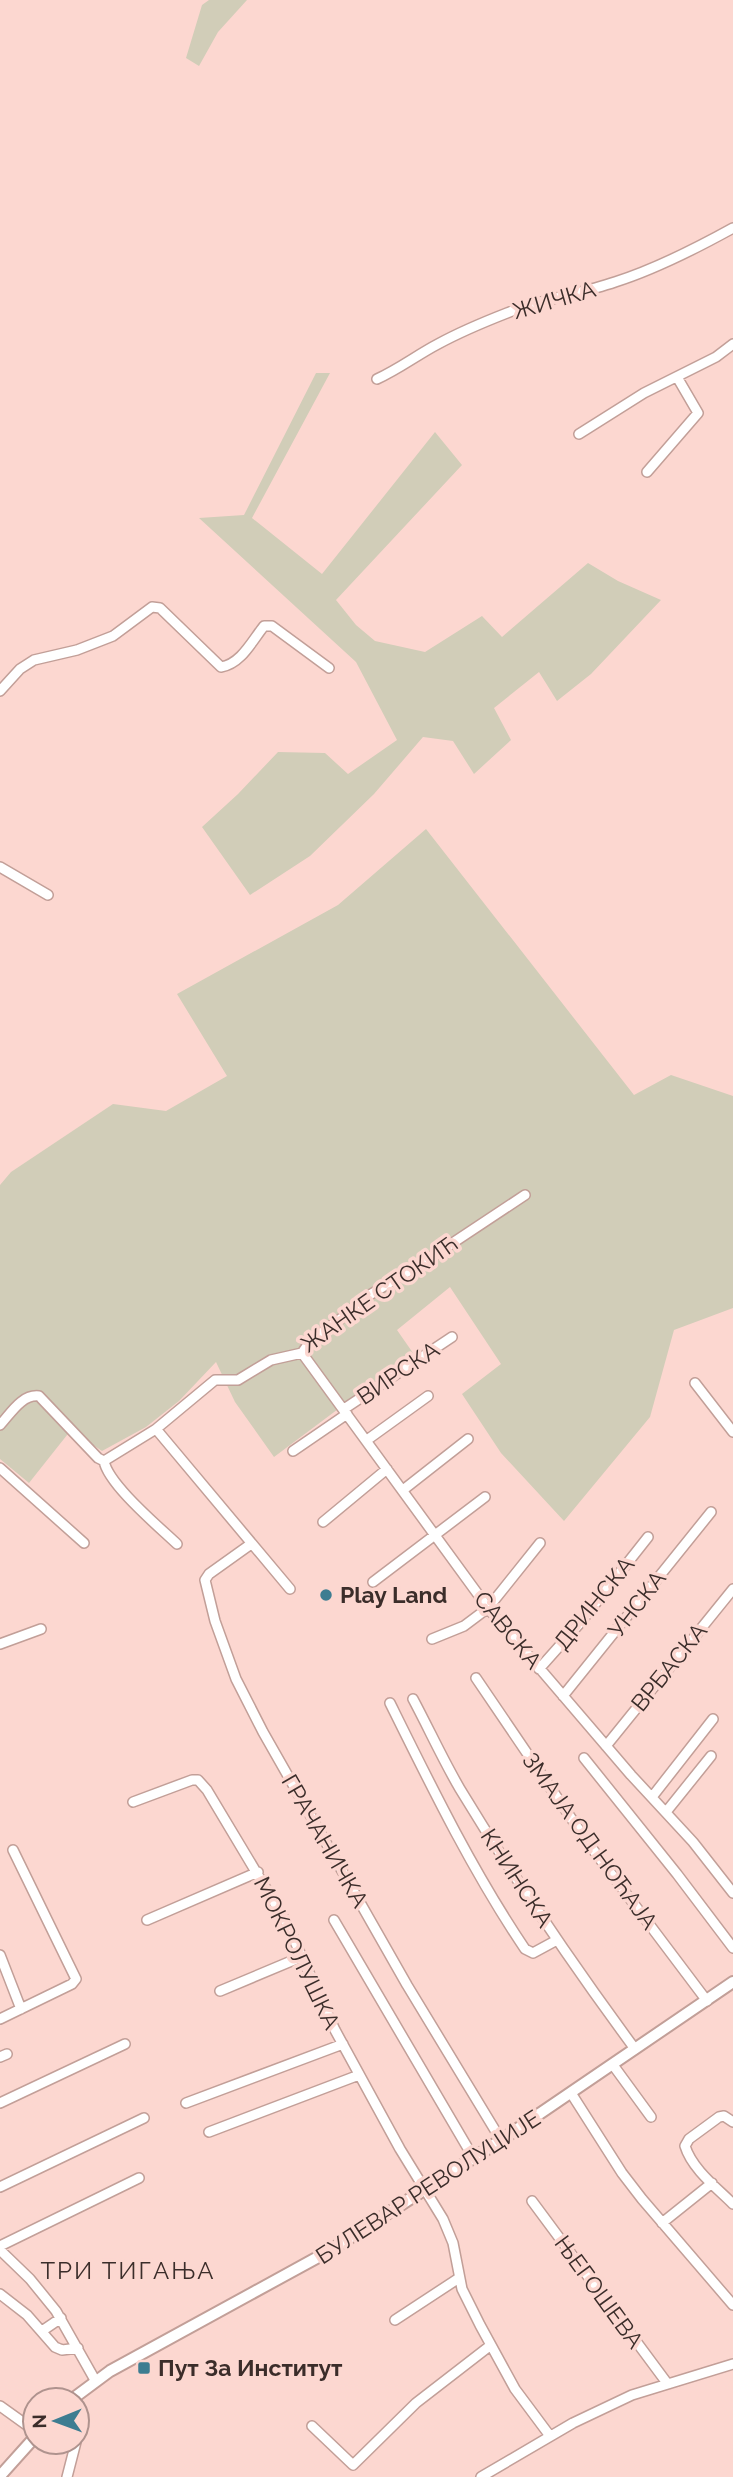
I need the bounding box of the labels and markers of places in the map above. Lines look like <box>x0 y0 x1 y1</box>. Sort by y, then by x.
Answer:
place label: Play Land <box>340 1581 447 1608</box>
marker: Play Land <box>318 1587 334 1603</box>
place label: Пут За Институт <box>158 2354 343 2381</box>
marker: Пут За Институт <box>136 2360 152 2376</box>

